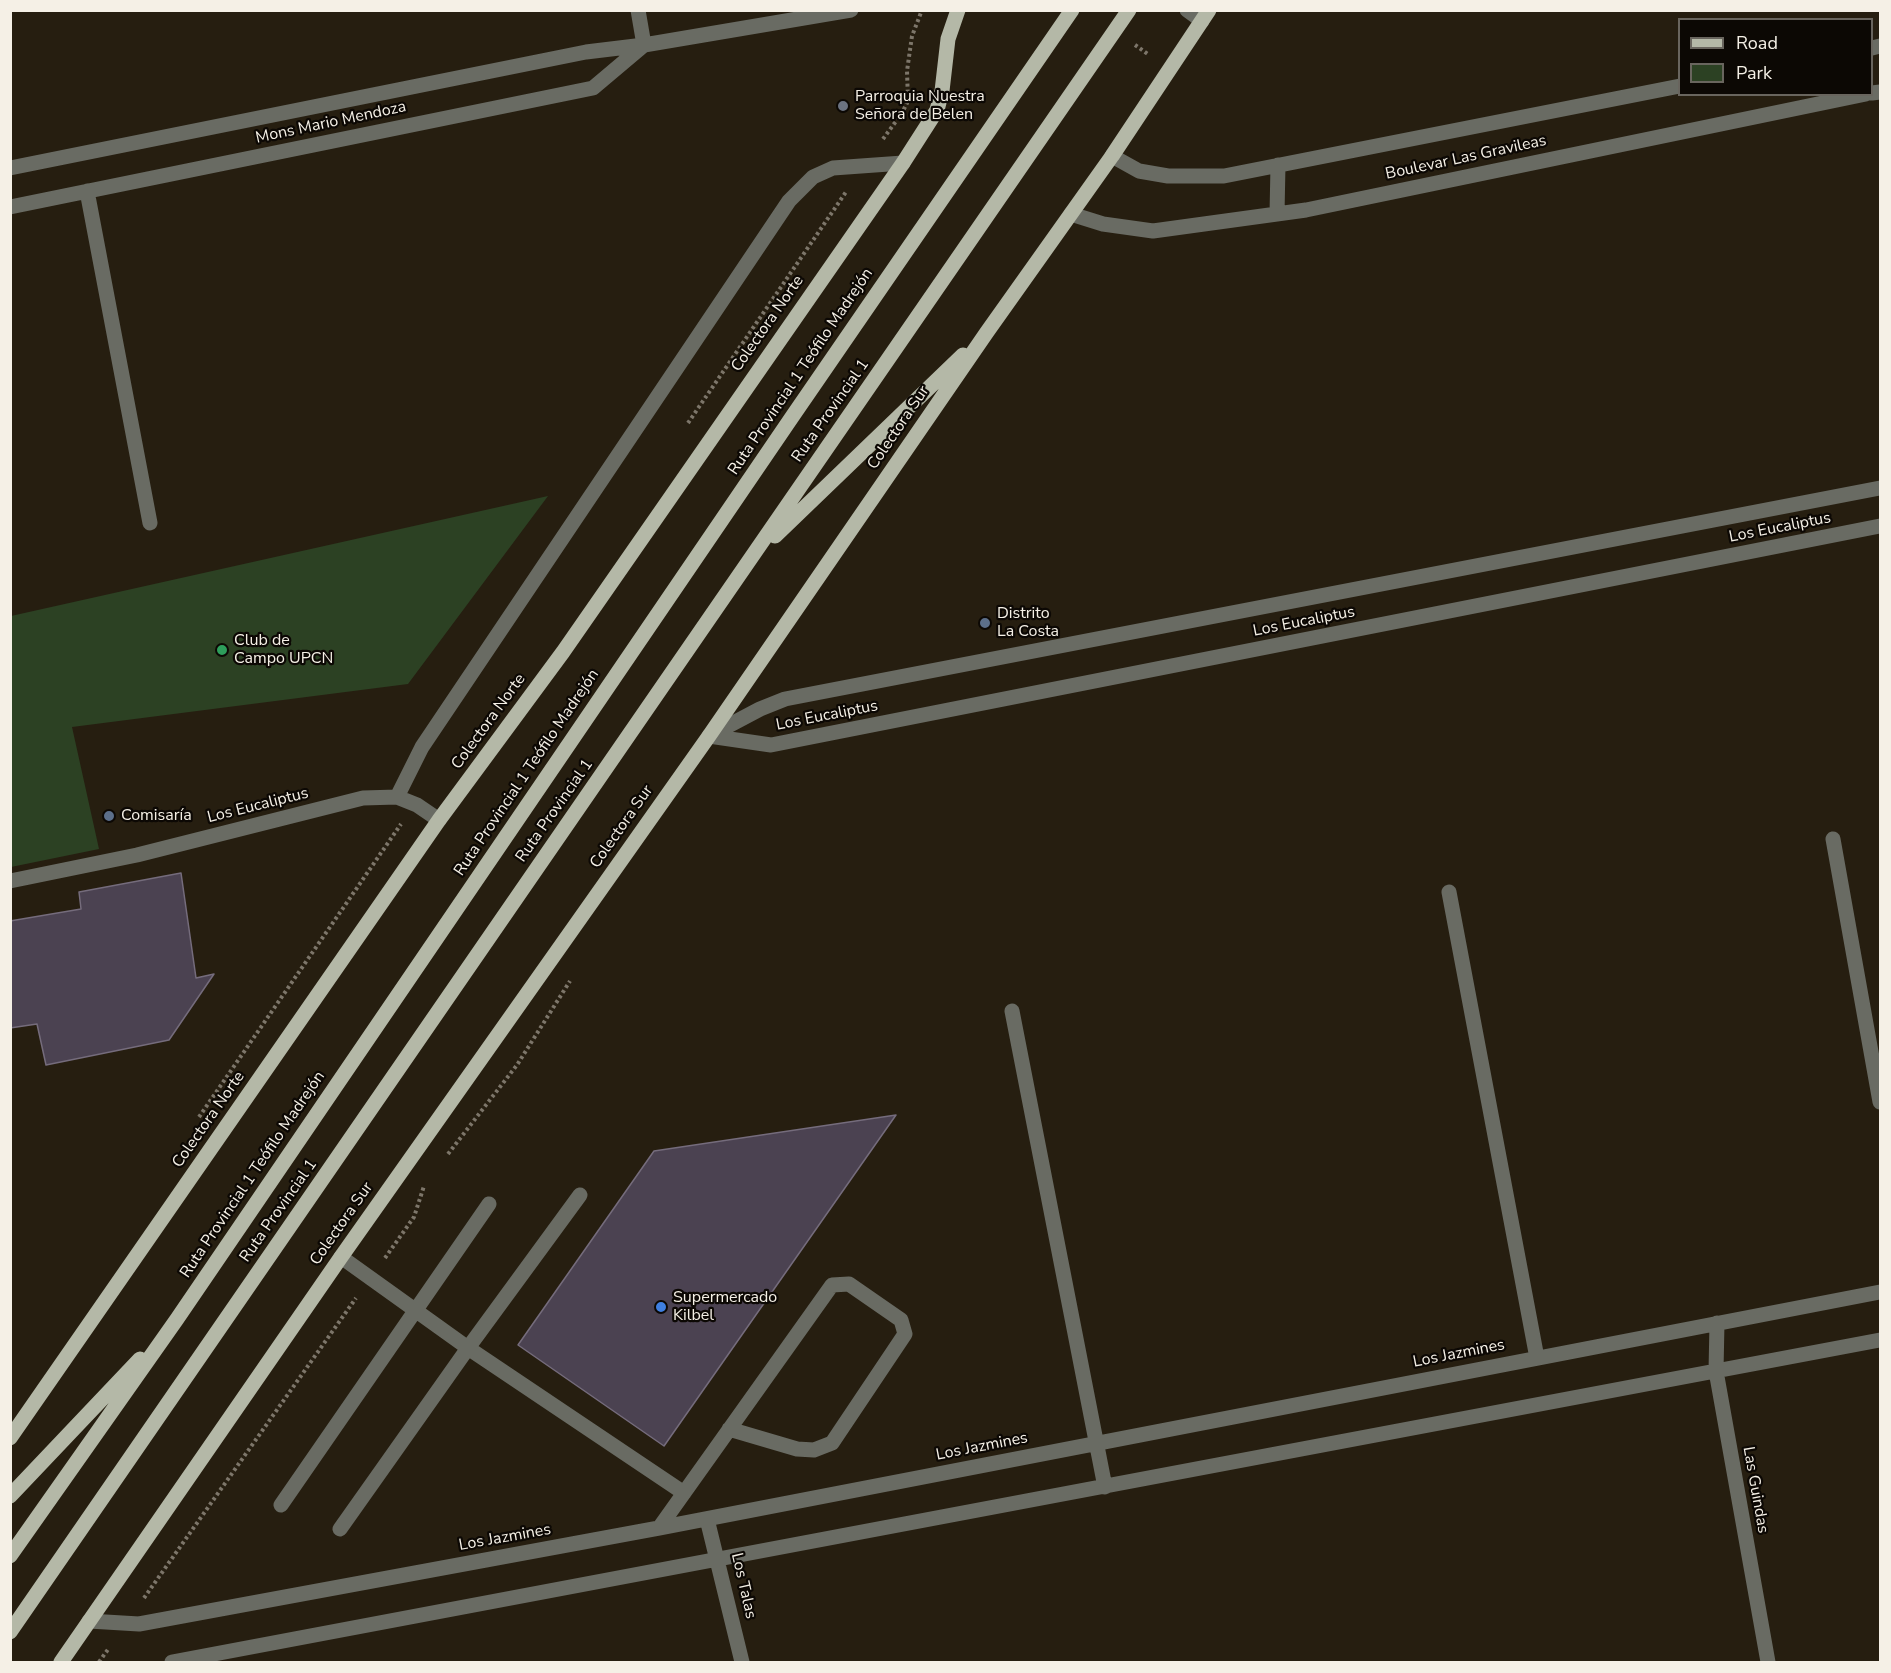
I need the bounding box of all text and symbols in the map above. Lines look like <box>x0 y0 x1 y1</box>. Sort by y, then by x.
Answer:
legend <box>1678 18 1873 96</box>
text: Road <box>1736 31 1778 55</box>
text: Park <box>1736 61 1772 85</box>
place label: Parroquia Nuestra Señora de Belen <box>855 87 985 125</box>
street label: Mons Mario Mendoza <box>254 98 408 148</box>
marker: Parroquia Nuestra Señora de Belen <box>836 99 850 113</box>
street label: Boulevar Las Gravileas <box>1384 132 1548 184</box>
street label: Ruta Provincial 1 Teófilo Madrejón <box>724 265 878 479</box>
street label: Colectora Norte <box>728 272 808 376</box>
street label: Ruta Provincial 1 <box>788 356 874 466</box>
street label: Colectora Sur <box>864 382 934 474</box>
street label: Los Eucaliptus <box>1727 509 1833 547</box>
street label: Los Eucaliptus <box>1251 603 1357 641</box>
place label: Distrito La Costa <box>997 604 1059 642</box>
marker: Distrito La Costa <box>978 616 992 630</box>
place label: Club de Campo UPCN <box>234 631 333 669</box>
marker: Club de Campo UPCN <box>215 643 229 657</box>
street label: Ruta Provincial 1 Teófilo Madrejón <box>450 666 604 880</box>
street label: Colectora Norte <box>448 671 530 773</box>
street label: Los Eucaliptus <box>774 697 880 735</box>
street label: Ruta Provincial 1 <box>512 756 598 866</box>
street label: Colectora Sur <box>586 782 658 872</box>
street label: Los Eucaliptus <box>206 784 310 828</box>
place label: Comisaría <box>121 806 192 826</box>
marker: Comisaría <box>102 809 116 823</box>
street label: Colectora Norte <box>169 1068 249 1172</box>
street label: Ruta Provincial 1 Teófilo Madrejón <box>176 1068 330 1282</box>
street label: Ruta Provincial 1 <box>236 1156 322 1266</box>
street label: Colectora Sur <box>306 1179 378 1269</box>
place label: Supermercado Kilbel <box>673 1288 777 1326</box>
marker: Supermercado Kilbel <box>654 1300 668 1314</box>
street label: Los Jazmines <box>1411 1336 1507 1372</box>
street label: Los Jazmines <box>934 1429 1030 1465</box>
street label: Las Guindas <box>1738 1445 1772 1535</box>
street label: Los Jazmines <box>457 1520 553 1556</box>
street label: Los Talas <box>726 1551 760 1621</box>

